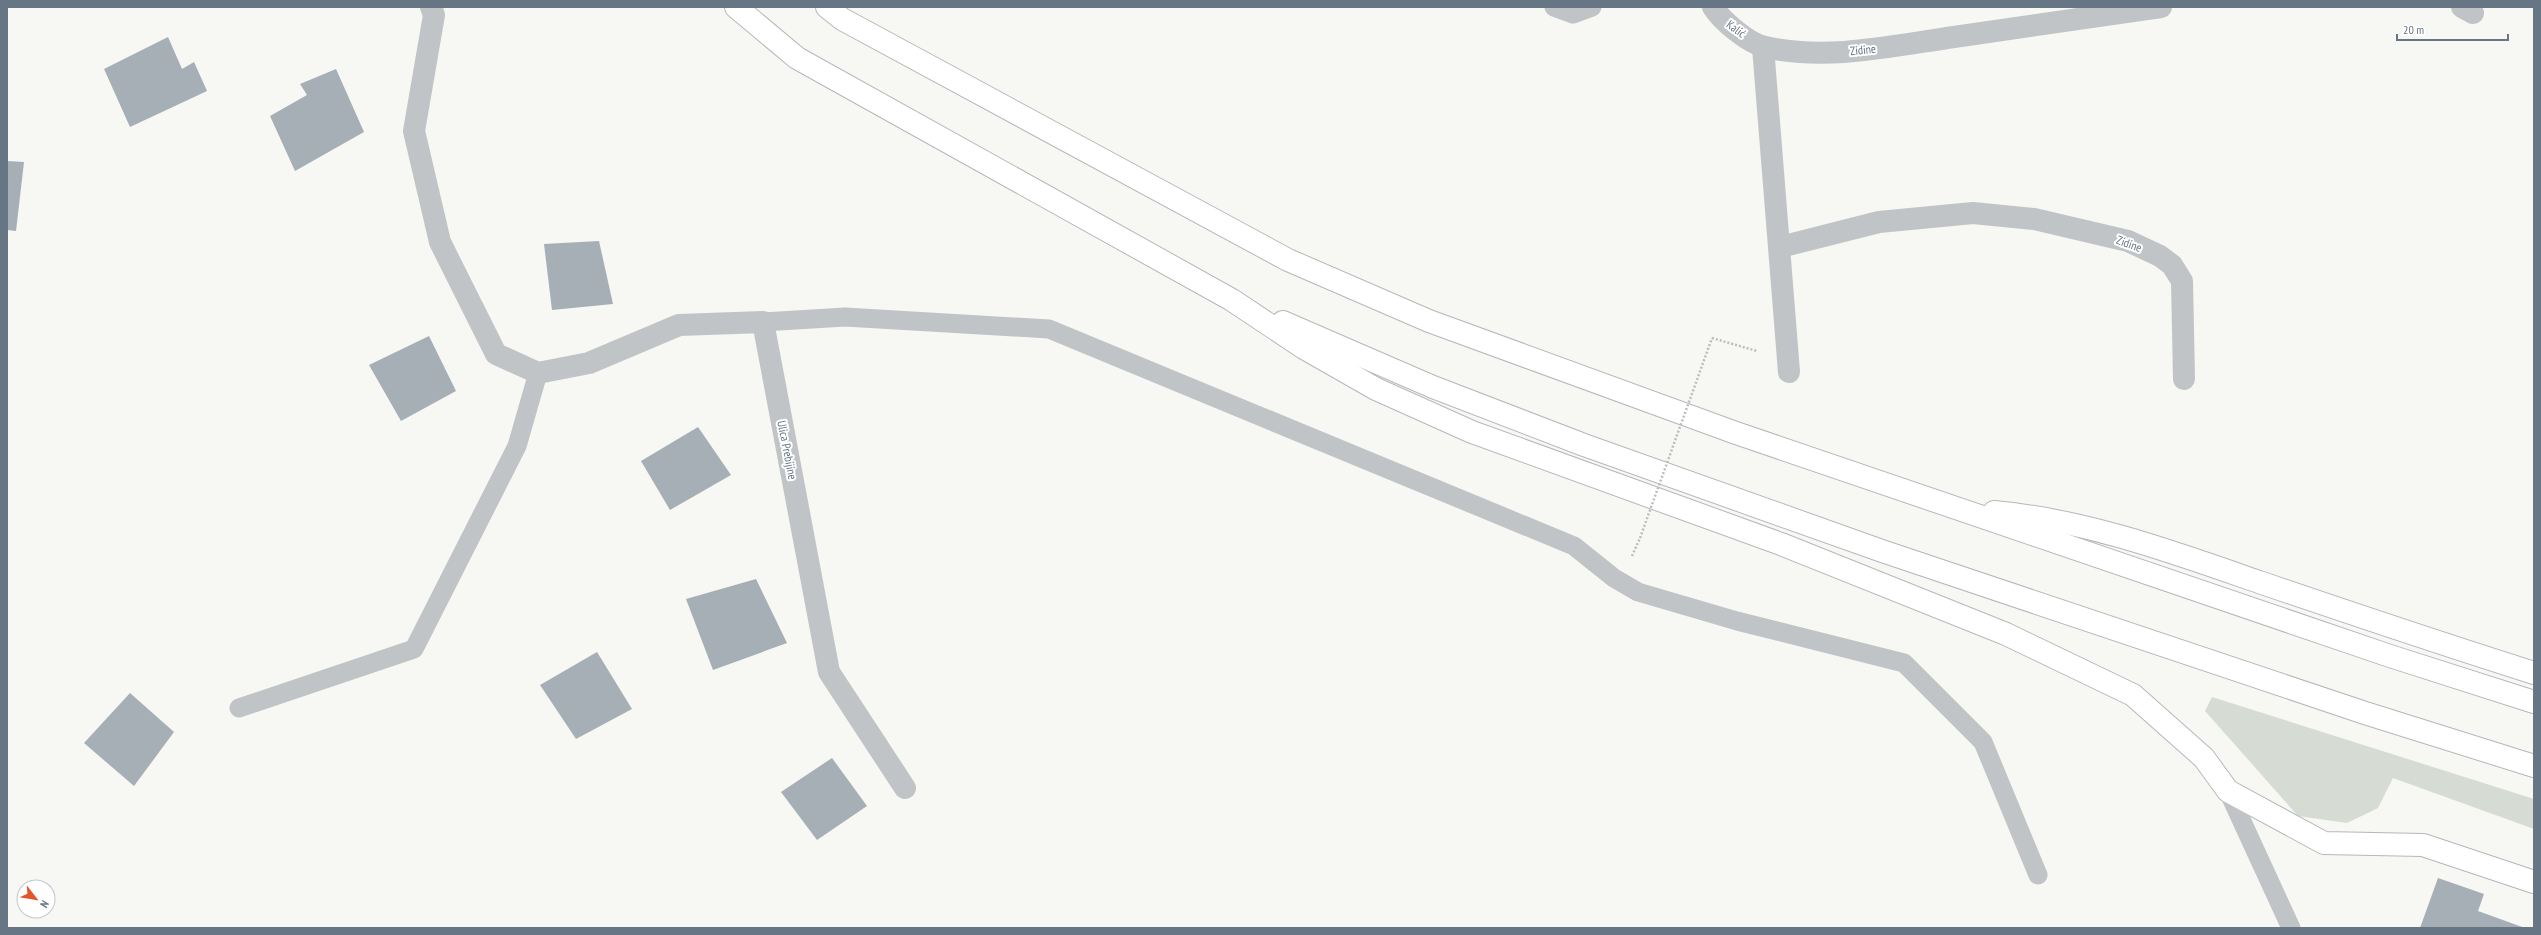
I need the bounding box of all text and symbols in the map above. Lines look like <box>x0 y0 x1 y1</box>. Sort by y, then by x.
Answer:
scale bar <box>2397 16 2508 42</box>
street label: Kalić <box>1724 17 1749 41</box>
text: 20 m <box>2403 22 2424 37</box>
street label: Zidine <box>1849 41 1877 58</box>
street label: Zidine <box>2114 232 2144 255</box>
street label: Ulica Prebijine <box>774 419 801 481</box>
north arrow <box>16 879 56 919</box>
text: N <box>37 898 52 910</box>

